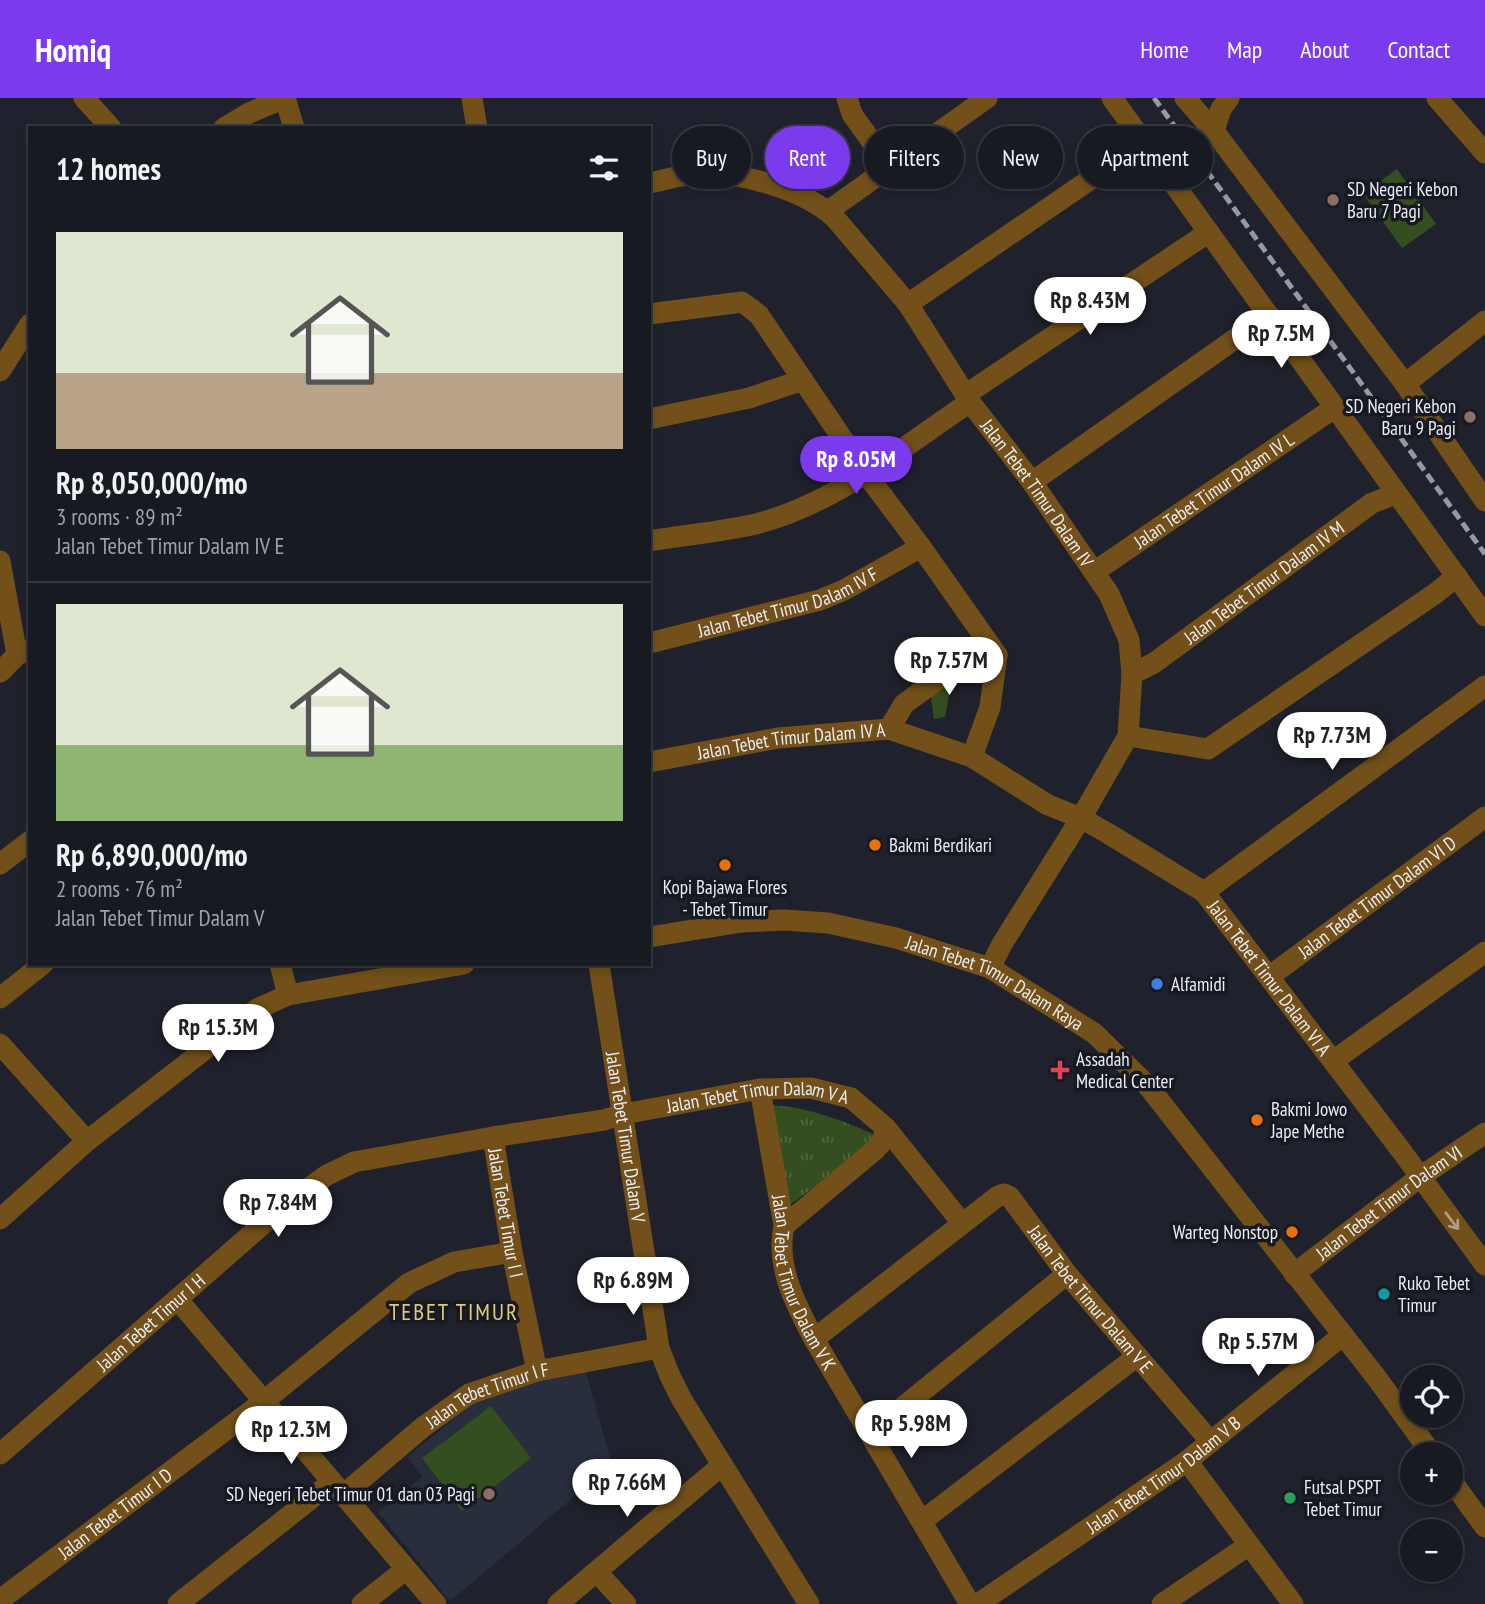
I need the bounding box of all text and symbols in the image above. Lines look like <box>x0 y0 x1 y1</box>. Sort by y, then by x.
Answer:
text: Homiq <box>35 28 111 71</box>
text: Home <box>1140 34 1189 65</box>
text: Map <box>1227 34 1262 65</box>
text: About <box>1300 34 1349 65</box>
text: Contact <box>1387 34 1450 65</box>
chip: Buy <box>672 126 751 189</box>
chip: Rent <box>765 126 850 189</box>
chip: Filters <box>864 126 964 189</box>
chip: New <box>978 126 1063 189</box>
chip: Apartment <box>1077 126 1213 189</box>
text: 12 homes <box>56 149 161 188</box>
icon: filters <box>585 149 623 187</box>
place label: SD Negeri Kebon Baru 7 Pagi <box>1347 177 1458 223</box>
marker: SD Negeri Kebon Baru 7 Pagi <box>1325 192 1341 208</box>
icon: home <box>277 277 403 403</box>
pin: Rp 8.43M <box>1018 278 1162 337</box>
text: Rp 8.43M <box>1050 285 1130 314</box>
pin: Rp 7.5M <box>1216 310 1346 370</box>
text: Rp 7.5M <box>1248 318 1314 347</box>
place label: SD Negeri Kebon Baru 9 Pagi <box>1345 394 1456 440</box>
marker: SD Negeri Kebon Baru 9 Pagi <box>1462 409 1478 425</box>
street label: Jalan Tebet Timur Dalam IV <box>975 413 1099 572</box>
street label: Jalan Tebet Timur Dalam IV L <box>1128 427 1298 554</box>
pin: Rp 8.05M <box>784 436 928 496</box>
text: Rp 8.05M <box>816 444 896 473</box>
text: Rp 8,050,000/mo <box>56 463 248 502</box>
text: 3 rooms · 89 m² <box>56 502 183 531</box>
street label: Jalan Tebet Timur Dalam IV M <box>1178 516 1349 650</box>
text: Jalan Tebet Timur Dalam IV E <box>56 531 284 560</box>
street label: Jalan Tebet Timur Dalam IV F <box>694 561 882 643</box>
pin: Rp 7.57M <box>877 638 1021 697</box>
text: Rp 7.57M <box>910 645 988 674</box>
icon: home <box>277 649 403 775</box>
pin: Rp 7.73M <box>1260 712 1404 772</box>
street label: Jalan Tebet Timur Dalam IV A <box>694 717 886 765</box>
text: Rp 7.73M <box>1293 720 1371 749</box>
street label: Jalan Tebet Timur Dalam VI D <box>1292 831 1461 964</box>
place label: Bakmi Berdikari <box>889 833 992 857</box>
text: Rp 6,890,000/mo <box>56 835 248 874</box>
marker: Bakmi Berdikari <box>867 837 883 853</box>
marker: Kopi Bajawa Flores - Tebet Timur <box>717 857 733 873</box>
text: 2 rooms · 76 m² <box>56 874 183 903</box>
place label: Kopi Bajawa Flores - Tebet Timur <box>663 875 787 921</box>
street label: Jalan Tebet Timur Dalam VI A <box>1202 894 1336 1060</box>
text: Jalan Tebet Timur Dalam V <box>56 903 264 932</box>
street label: Jalan Tebet Timur Dalam Raya <box>902 930 1088 1035</box>
place label: Alfamidi <box>1171 972 1226 996</box>
marker: Alfamidi <box>1149 976 1165 992</box>
pin: Rp 15.3M <box>146 1004 290 1064</box>
text: Rp 15.3M <box>178 1012 258 1041</box>
place label: Assadah Medical Center <box>1076 1047 1174 1093</box>
street label: Jalan Tebet Timur Dalam V <box>601 1049 651 1224</box>
marker: Assadah Medical Center <box>1050 1060 1070 1080</box>
street label: Jalan Tebet Timur Dalam V A <box>663 1076 851 1118</box>
place label: Bakmi Jowo Jape Methe <box>1270 1097 1347 1143</box>
marker: Bakmi Jowo Jape Methe <box>1249 1112 1265 1128</box>
street label: Jalan Tebet Timur Dalam VI <box>1310 1140 1467 1265</box>
street label: Jalan Tebet Timur I I <box>483 1145 529 1280</box>
pin: Rp 7.84M <box>206 1180 350 1239</box>
text: Rp 7.84M <box>239 1187 317 1216</box>
street label: Jalan Tebet Timur Dalam V K <box>767 1192 842 1374</box>
one-way arrow <box>1445 1211 1460 1230</box>
street label: Jalan Tebet Timur Dalam V E <box>1022 1220 1158 1378</box>
place label: Warteg Nonstop <box>1173 1220 1278 1244</box>
marker: Warteg Nonstop <box>1284 1224 1300 1240</box>
pin: Rp 6.89M <box>561 1258 705 1317</box>
text: Rp 6.89M <box>593 1265 673 1294</box>
street label: Jalan Tebet Timur I H <box>91 1268 210 1377</box>
place label: Ruko Tebet Timur <box>1398 1271 1471 1317</box>
marker: Ruko Tebet Timur <box>1376 1286 1392 1302</box>
district label: TEBET TIMUR <box>389 1297 519 1326</box>
pin: Rp 5.57M <box>1186 1318 1330 1378</box>
text: Rp 5.57M <box>1218 1326 1298 1355</box>
street label: Jalan Tebet Timur I F <box>420 1357 551 1434</box>
map controls <box>1400 1365 1463 1582</box>
button: locate <box>1400 1365 1463 1428</box>
pin: Rp 5.98M <box>839 1400 983 1460</box>
pin: Rp 12.3M <box>219 1406 363 1466</box>
text: Rp 5.98M <box>871 1408 951 1437</box>
street label: Jalan Tebet Timur Dalam V B <box>1081 1411 1245 1539</box>
text: Rp 12.3M <box>251 1414 331 1443</box>
button: + <box>1400 1442 1463 1505</box>
pin: Rp 7.66M <box>555 1460 699 1519</box>
street label: Jalan Tebet Timur I D <box>53 1463 177 1565</box>
text: Rp 7.66M <box>588 1467 666 1496</box>
place label: Futsal PSPT Tebet Timur <box>1304 1475 1382 1521</box>
place label: SD Negeri Tebet Timur 01 dan 03 Pagi <box>226 1482 475 1506</box>
marker: SD Negeri Tebet Timur 01 dan 03 Pagi <box>481 1486 497 1502</box>
marker: Futsal PSPT Tebet Timur <box>1282 1490 1298 1506</box>
button: − <box>1400 1519 1463 1582</box>

